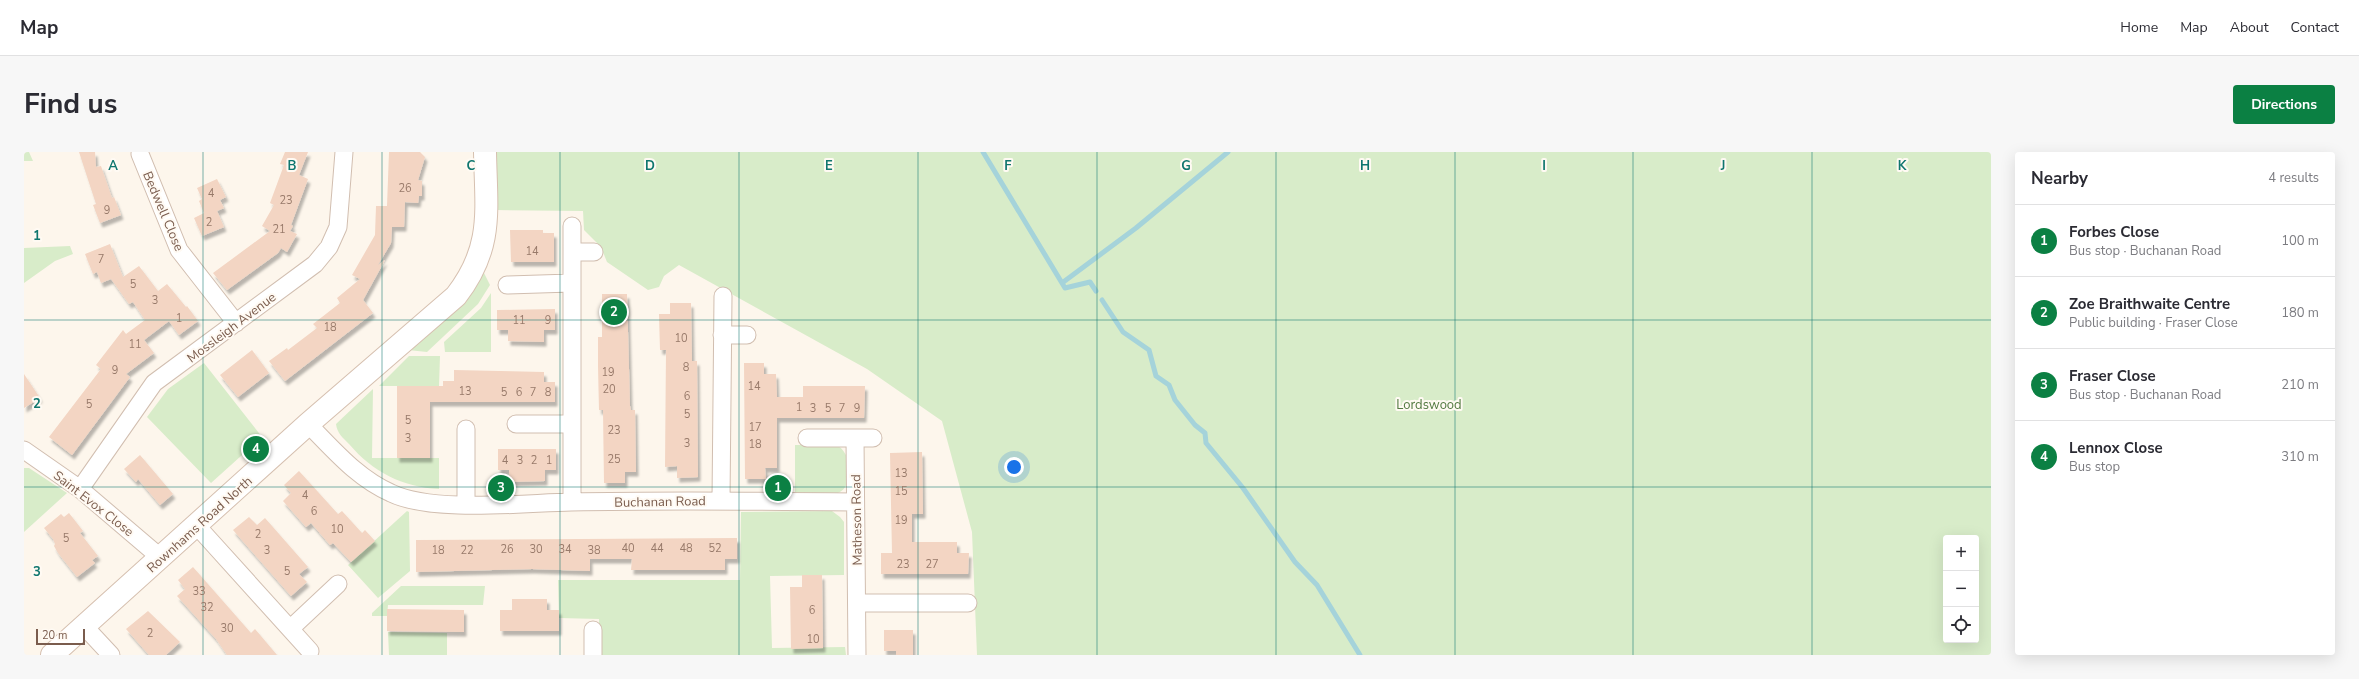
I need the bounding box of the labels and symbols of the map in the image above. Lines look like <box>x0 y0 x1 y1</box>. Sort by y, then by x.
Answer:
text: A <box>108 157 118 175</box>
text: B <box>288 157 297 175</box>
text: C <box>467 157 476 175</box>
text: D <box>645 157 655 175</box>
text: E <box>825 157 833 175</box>
text: F <box>1004 157 1012 175</box>
text: G <box>1181 157 1191 175</box>
text: H <box>1360 157 1370 175</box>
text: I <box>1542 157 1546 175</box>
text: J <box>1720 157 1725 175</box>
text: K <box>1898 157 1907 175</box>
street label: Bedwell Close <box>138 169 188 254</box>
house number: 26 <box>398 181 412 196</box>
house number: 4 <box>208 186 215 201</box>
house number: 23 <box>279 193 293 208</box>
house number: 9 <box>104 203 110 218</box>
house number: 2 <box>206 215 212 230</box>
house number: 21 <box>272 222 286 237</box>
text: 1 <box>33 227 41 245</box>
house number: 14 <box>525 244 539 259</box>
house number: 7 <box>98 252 104 267</box>
house number: 5 <box>130 277 137 292</box>
street label: Mossleigh Avenue <box>183 288 280 367</box>
house number: 3 <box>152 293 158 308</box>
pin: 2 <box>601 297 627 327</box>
house number: 1 <box>176 311 182 326</box>
house number: 11 <box>512 313 526 328</box>
house number: 9 <box>545 313 551 328</box>
house number: 18 <box>323 320 337 335</box>
house number: 10 <box>674 331 688 346</box>
house number: 11 <box>128 337 142 352</box>
house number: 8 <box>683 360 690 375</box>
house number: 9 <box>112 363 118 378</box>
house number: 19 <box>601 365 615 380</box>
house number: 14 <box>747 379 761 394</box>
house number: 20 <box>602 382 616 397</box>
house number: 13 <box>458 384 472 399</box>
house number: 5 <box>501 385 508 400</box>
house number: 6 <box>516 385 523 400</box>
house number: 7 <box>530 385 536 400</box>
house number: 8 <box>545 385 552 400</box>
house number: 6 <box>684 389 691 404</box>
text: 2 <box>33 395 41 413</box>
park label: Lordswood <box>1396 396 1462 414</box>
house number: 5 <box>86 397 93 412</box>
house number: 1 <box>796 400 802 415</box>
house number: 3 <box>810 401 816 416</box>
house number: 5 <box>825 401 832 416</box>
house number: 7 <box>839 401 845 416</box>
house number: 9 <box>854 401 860 416</box>
house number: 5 <box>684 407 691 422</box>
house number: 5 <box>405 413 412 428</box>
house number: 17 <box>748 420 762 435</box>
house number: 23 <box>607 423 621 438</box>
house number: 3 <box>405 431 411 446</box>
pin: 4 <box>243 434 269 464</box>
house number: 3 <box>684 436 690 451</box>
house number: 18 <box>748 437 762 452</box>
house number: 25 <box>607 452 621 467</box>
house number: 4 <box>502 453 509 468</box>
house number: 3 <box>517 453 523 468</box>
house number: 2 <box>531 453 537 468</box>
house number: 1 <box>546 453 552 468</box>
your location <box>1004 457 1024 477</box>
house number: 13 <box>894 466 908 481</box>
street label: Saint Evox Close <box>49 467 137 541</box>
street label: Rownhams Road North <box>143 472 256 577</box>
pin: 3 <box>488 473 514 503</box>
pin: 1 <box>765 473 791 503</box>
street label: Matheson Road <box>847 474 867 566</box>
house number: 15 <box>894 484 908 499</box>
house number: 4 <box>302 488 309 503</box>
street label: Buchanan Road <box>614 492 706 512</box>
house number: 6 <box>311 504 318 519</box>
house number: 19 <box>894 513 908 528</box>
house number: 10 <box>330 522 344 537</box>
house number: 2 <box>255 527 261 542</box>
house number: 5 <box>63 531 70 546</box>
house number: 40 <box>621 541 635 556</box>
house number: 44 <box>650 541 664 556</box>
house number: 48 <box>679 541 693 556</box>
house number: 52 <box>708 541 722 556</box>
house number: 26 <box>500 542 514 557</box>
house number: 30 <box>529 542 543 557</box>
house number: 34 <box>558 542 572 557</box>
house number: 3 <box>264 543 270 558</box>
house number: 18 <box>431 543 445 558</box>
house number: 22 <box>460 543 474 558</box>
house number: 38 <box>587 543 601 558</box>
house number: 23 <box>896 557 910 572</box>
house number: 27 <box>925 557 939 572</box>
text: 3 <box>33 563 41 581</box>
house number: 5 <box>284 564 291 579</box>
house number: 33 <box>192 584 206 599</box>
house number: 32 <box>200 600 214 615</box>
house number: 6 <box>809 603 816 618</box>
house number: 30 <box>220 621 234 636</box>
house number: 2 <box>147 626 153 641</box>
scale bar <box>36 627 85 646</box>
house number: 10 <box>806 632 820 647</box>

